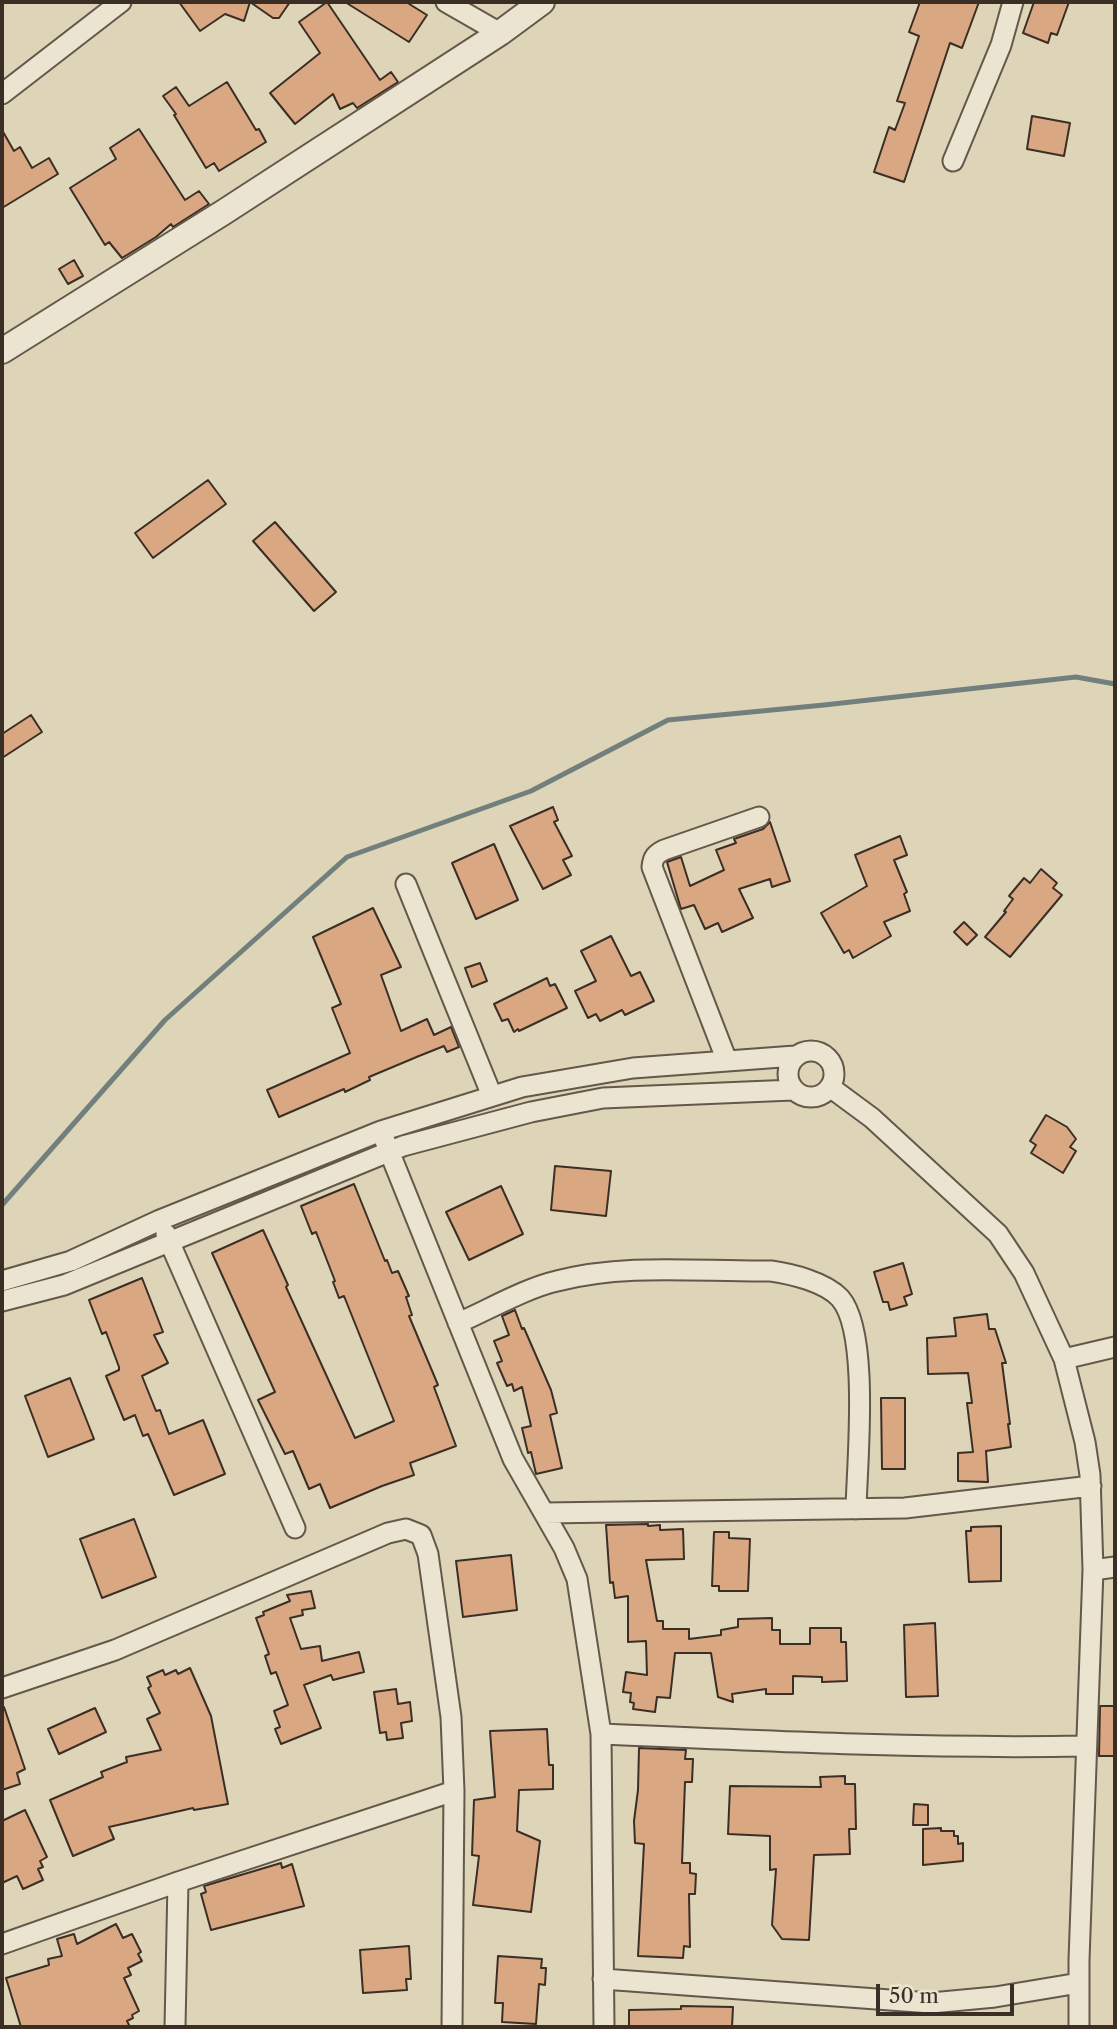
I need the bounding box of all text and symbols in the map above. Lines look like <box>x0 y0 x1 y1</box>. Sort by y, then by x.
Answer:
scale bar <box>879 1969 1017 2013</box>
text: 50 m <box>889 1983 939 2008</box>

